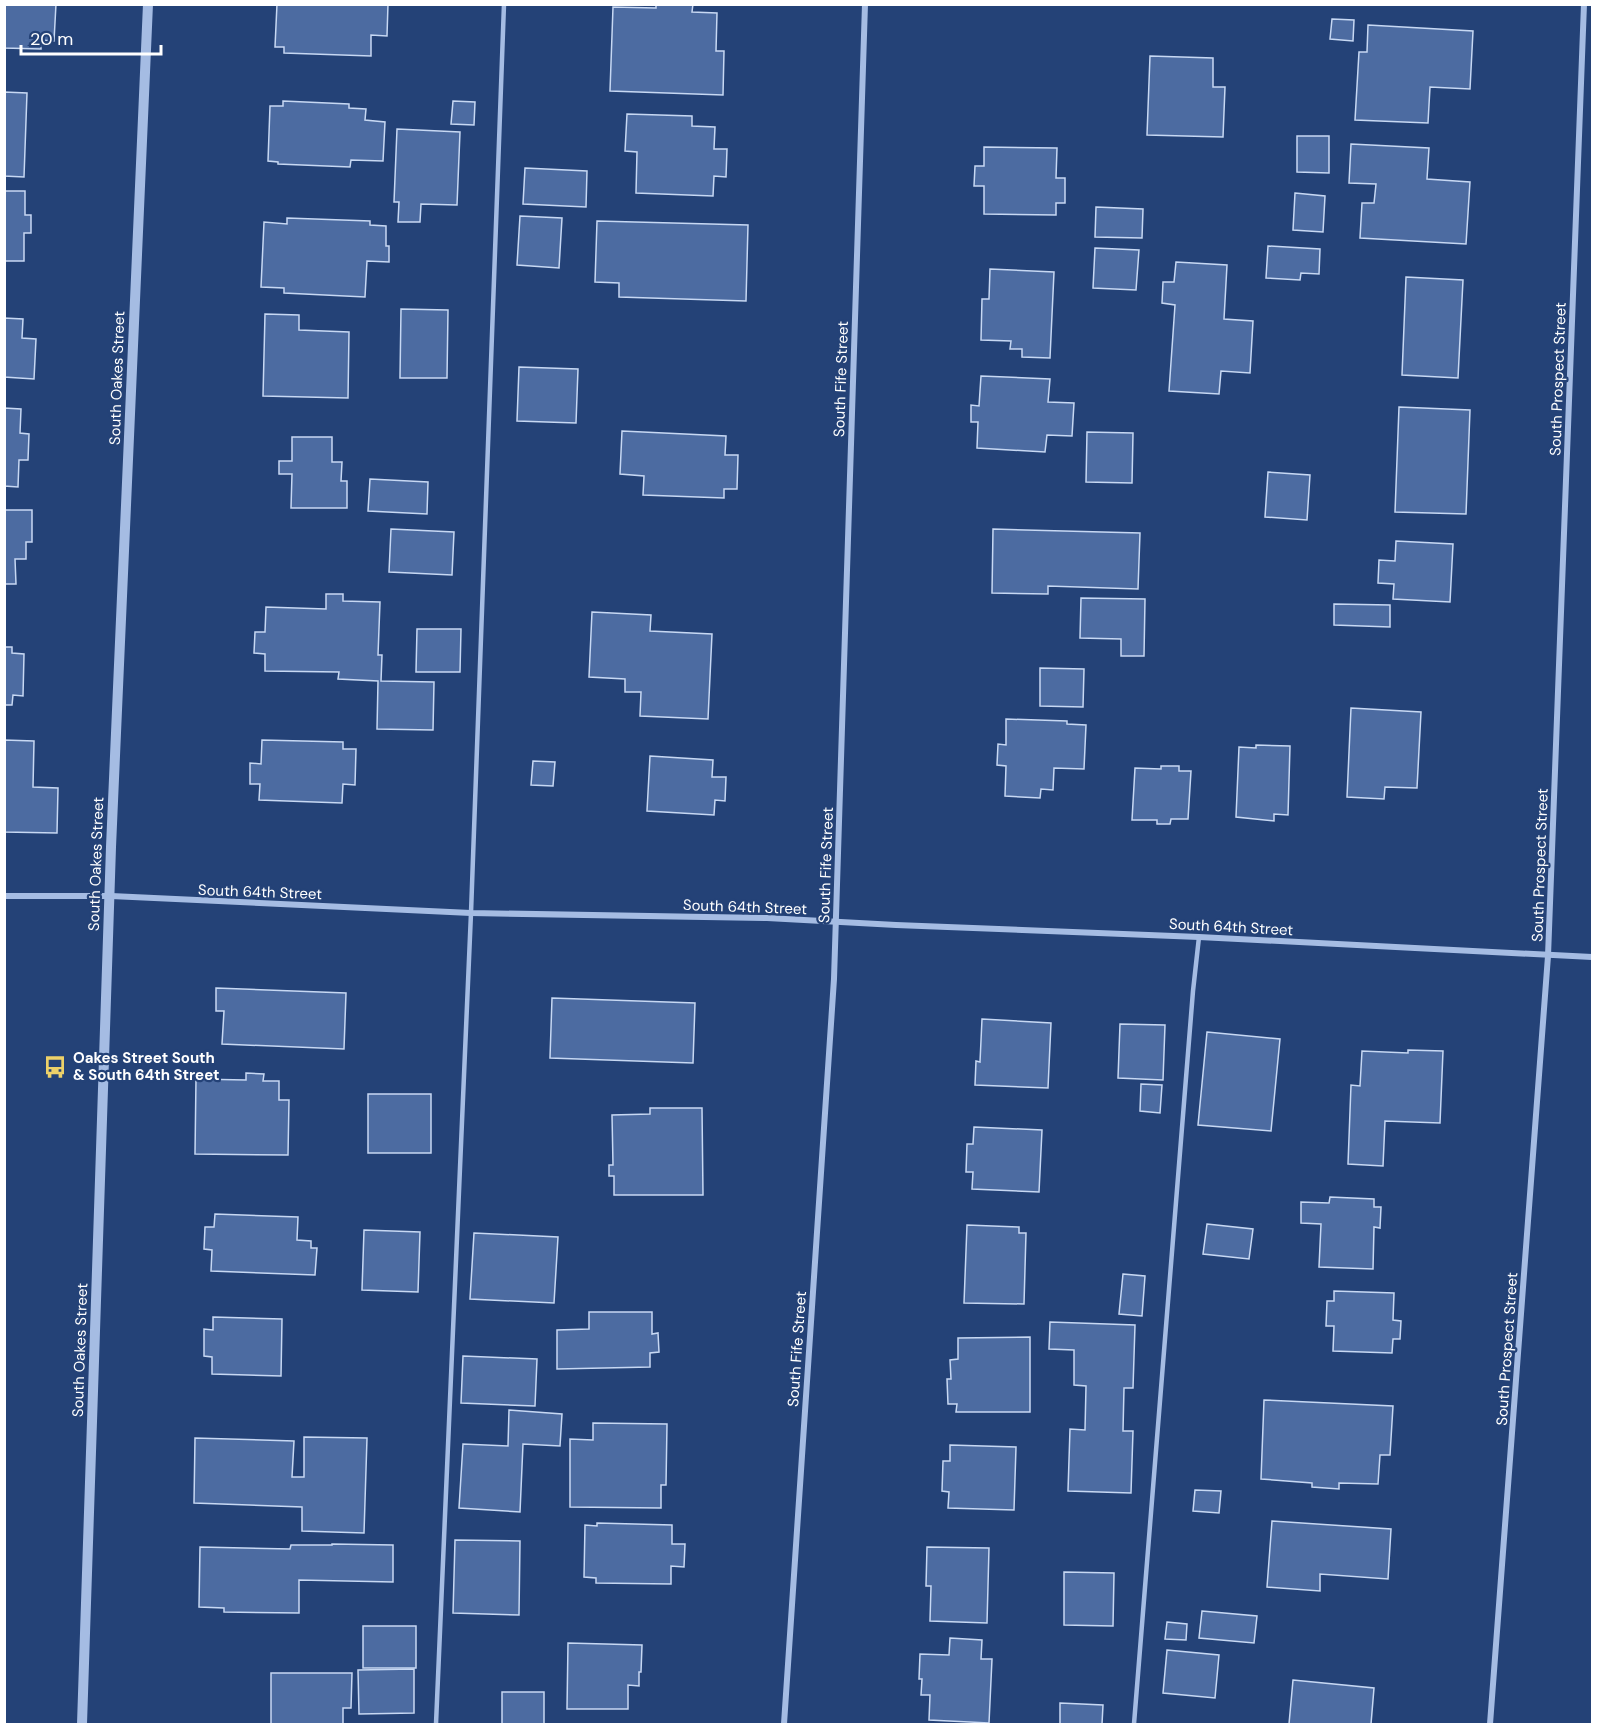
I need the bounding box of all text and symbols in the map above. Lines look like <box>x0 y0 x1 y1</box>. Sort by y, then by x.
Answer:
scale bar <box>21 18 160 56</box>
text: 20 m <box>30 27 73 51</box>
street label: South Prospect Street <box>1545 302 1571 456</box>
street label: South Oakes Street <box>105 311 129 445</box>
street label: South Fife Street <box>829 321 853 437</box>
street label: South Prospect Street <box>1527 788 1553 942</box>
street label: South Oakes Street <box>84 797 108 931</box>
street label: South Fife Street <box>814 807 838 923</box>
street label: South 64th Street <box>198 880 323 904</box>
street label: South 64th Street <box>683 895 808 919</box>
street label: South 64th Street <box>1168 914 1294 940</box>
place label: Oakes Street South & South 64th Street <box>73 1048 220 1085</box>
bus stop icon: Oakes Street South & South 64th Street <box>42 1054 68 1080</box>
street label: South Prospect Street <box>1492 1272 1522 1426</box>
street label: South Oakes Street <box>68 1283 92 1417</box>
street label: South Fife Street <box>783 1290 811 1408</box>

